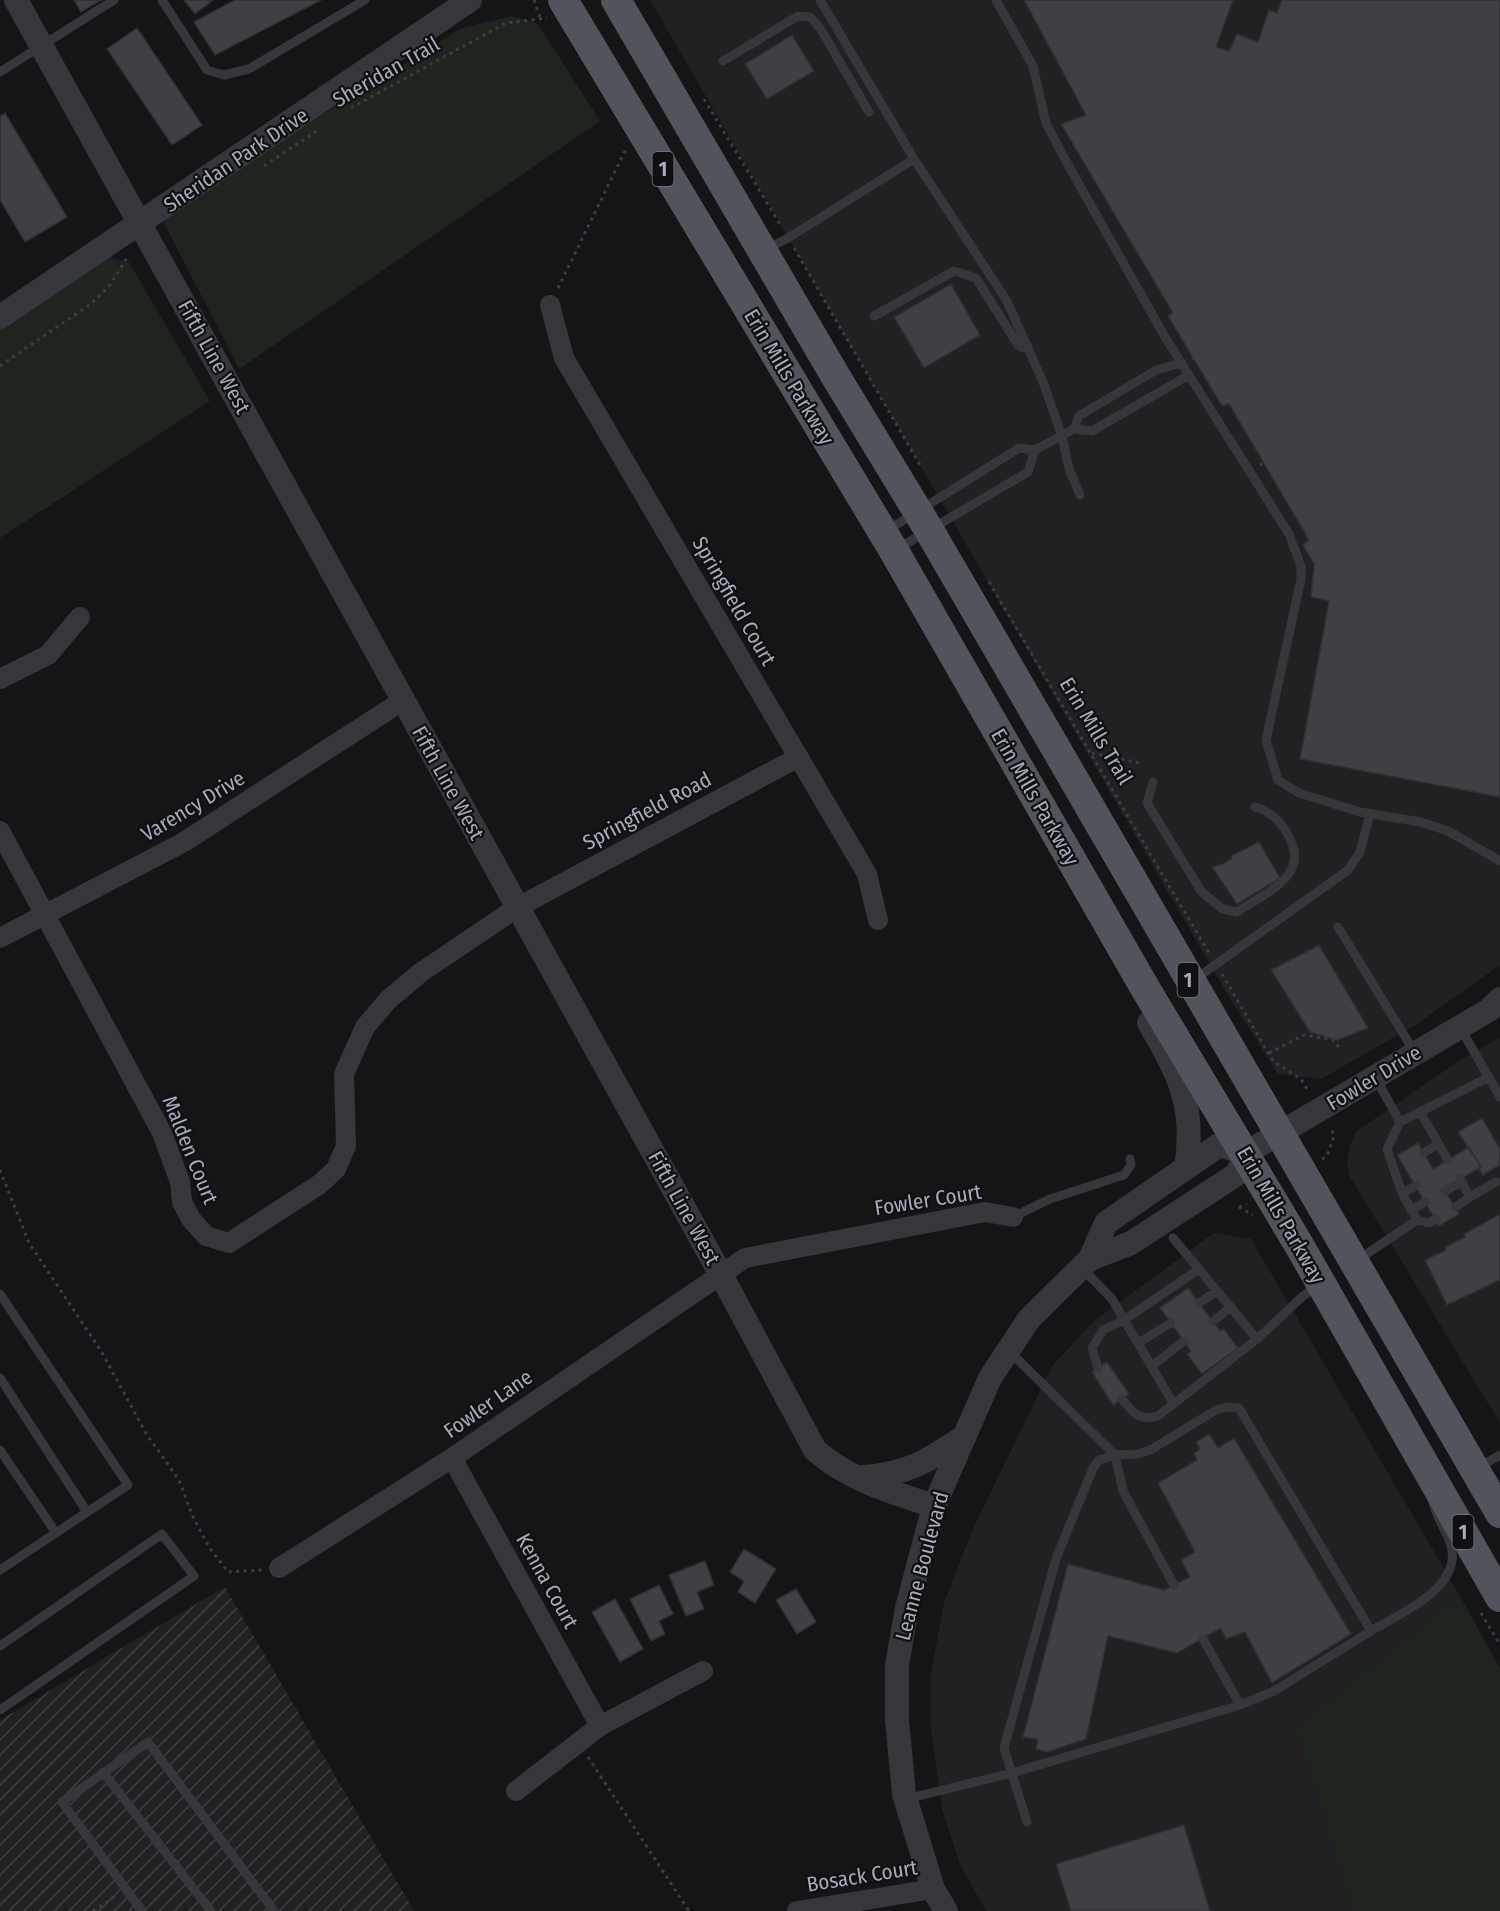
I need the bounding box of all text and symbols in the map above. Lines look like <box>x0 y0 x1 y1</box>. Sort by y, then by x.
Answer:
street label: Sheridan Trail <box>328 31 444 113</box>
street label: Sheridan Park Drive <box>159 102 313 218</box>
road number: 1 <box>652 152 674 186</box>
street label: Fifth Line West <box>172 296 256 418</box>
street label: Erin Mills Parkway <box>738 304 840 450</box>
street label: Springfield Court <box>687 532 781 670</box>
street label: Erin Mills Trail <box>1054 673 1138 790</box>
street label: Fifth Line West <box>406 722 490 844</box>
street label: Erin Mills Parkway <box>985 724 1085 871</box>
street label: Varency Drive <box>137 765 249 847</box>
street label: Springfield Road <box>578 766 716 856</box>
road number: 1 <box>1178 963 1198 997</box>
street label: Fowler Drive <box>1322 1040 1426 1116</box>
street label: Malden Court <box>156 1092 224 1208</box>
street label: Erin Mills Parkway <box>1231 1142 1331 1289</box>
street label: Fifth Line West <box>642 1147 726 1269</box>
street label: Fowler Court <box>873 1179 983 1221</box>
street label: Fowler Lane <box>439 1364 537 1444</box>
street label: Leanne Boulevard <box>890 1489 954 1643</box>
road number: 1 <box>1452 1515 1474 1549</box>
street label: Kenna Court <box>510 1529 584 1633</box>
street label: Bosack Court <box>805 1854 919 1898</box>

